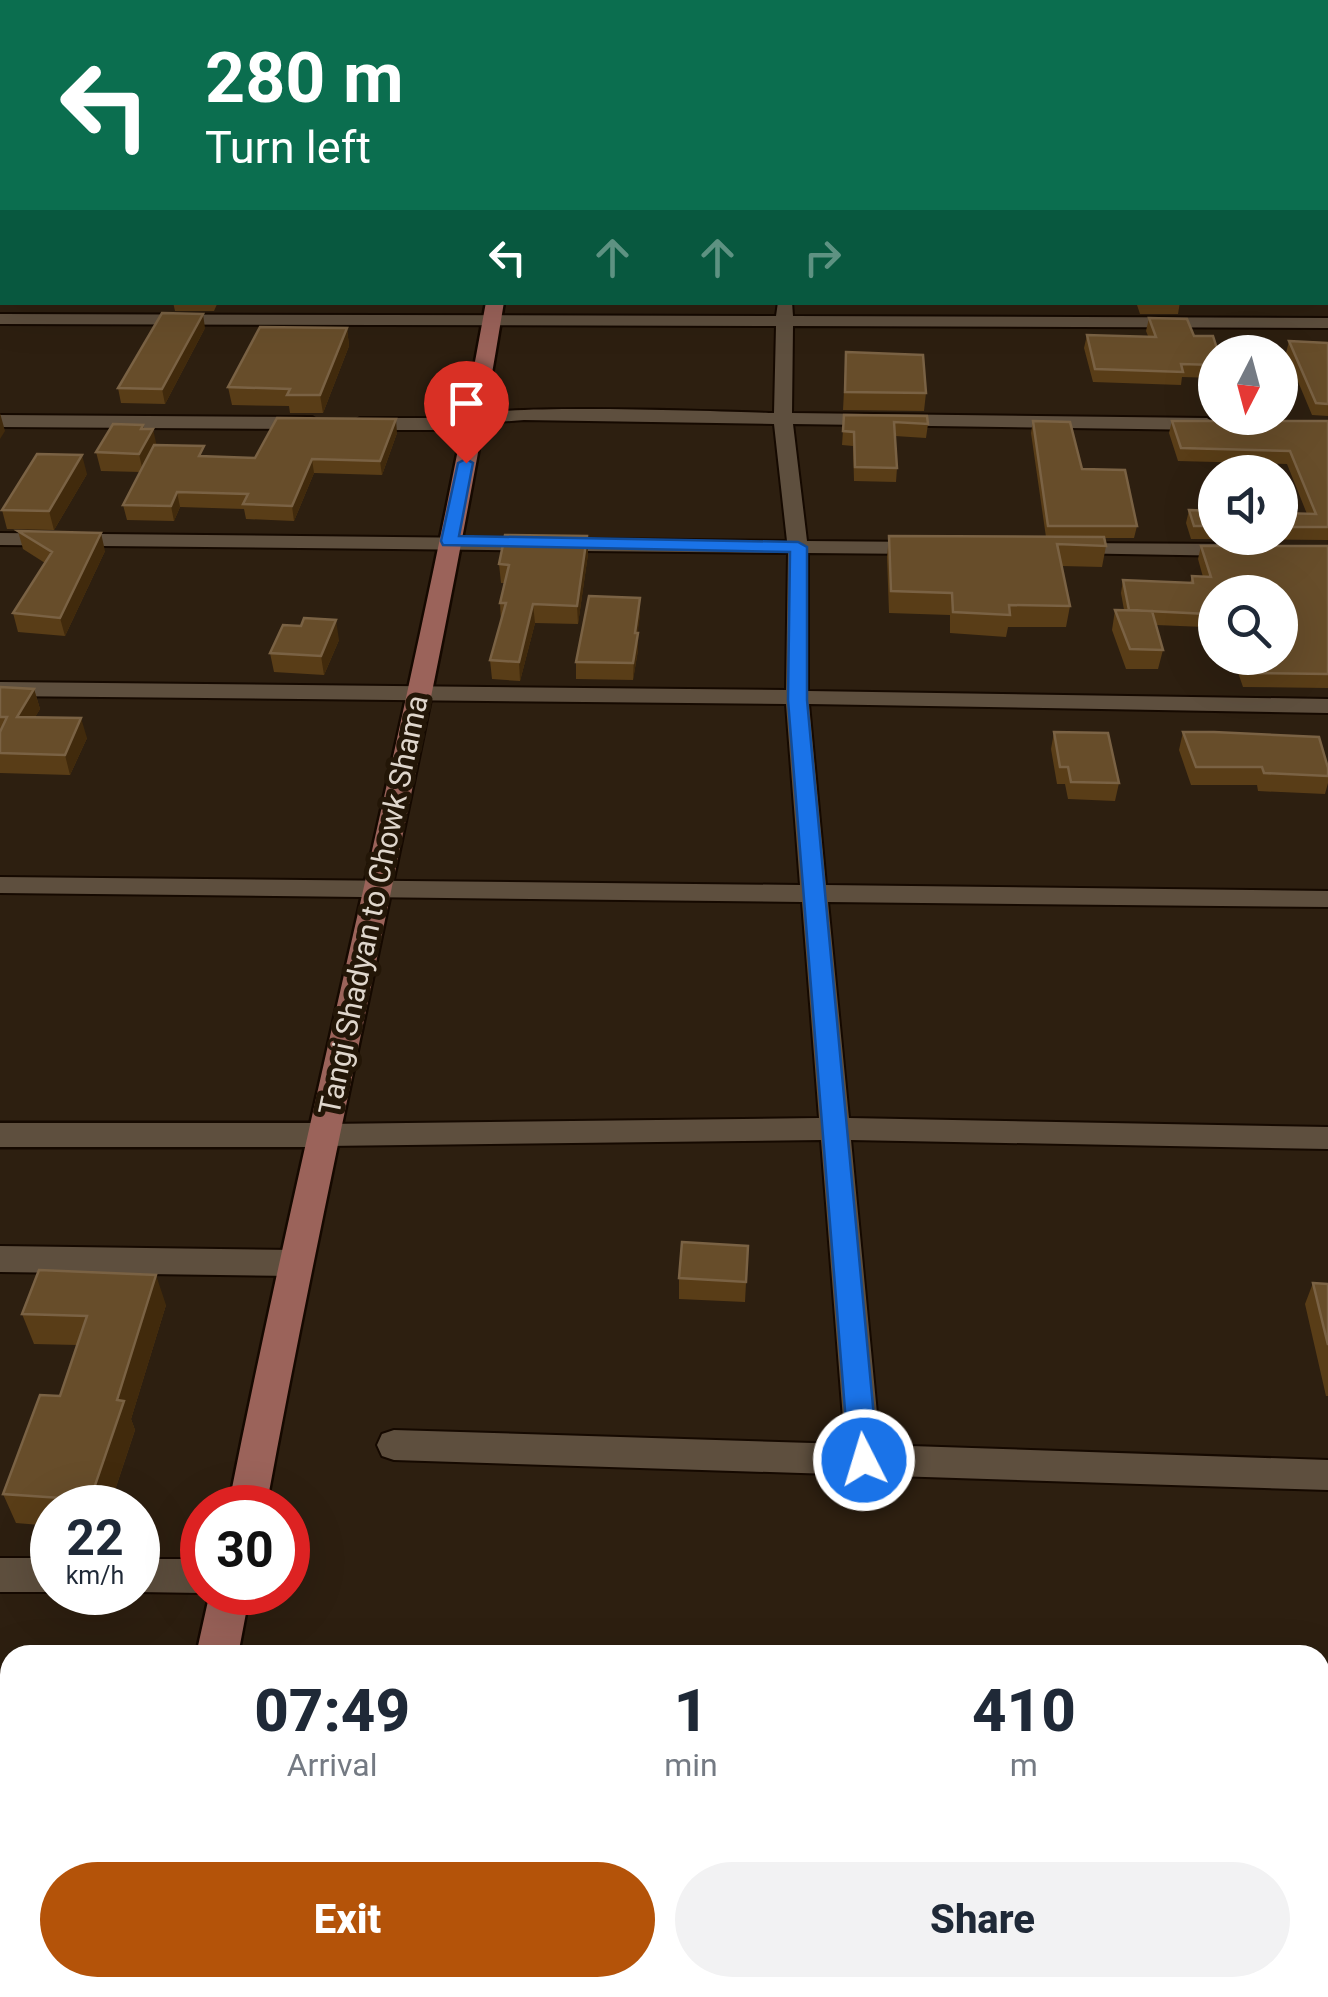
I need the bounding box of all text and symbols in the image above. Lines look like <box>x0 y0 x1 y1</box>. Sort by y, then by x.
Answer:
text: 280 m <box>205 37 404 119</box>
icon: left <box>40 40 170 170</box>
text: Turn left <box>205 121 371 174</box>
icon: left <box>480 230 535 285</box>
icon: ahead <box>585 230 640 285</box>
icon: ahead <box>690 230 745 285</box>
icon: right <box>795 230 850 285</box>
north arrow <box>1198 335 1298 435</box>
map controls <box>1198 335 1298 675</box>
pin <box>424 361 509 464</box>
icon: arrive <box>439 376 494 431</box>
button: sound <box>1198 455 1298 555</box>
button: search <box>1198 575 1298 675</box>
street label: Tangi Shadyan to Chowk Shama <box>311 692 435 1118</box>
position arrow <box>812 1408 916 1512</box>
speed limit sign: 30 <box>180 1485 310 1615</box>
text: 22 <box>66 1509 124 1567</box>
text: km/h <box>66 1561 124 1590</box>
text: 07:49 <box>254 1675 410 1746</box>
text: 1 <box>674 1675 708 1746</box>
text: 410 <box>972 1675 1076 1746</box>
text: Arrival <box>287 1746 378 1784</box>
text: min <box>664 1746 718 1784</box>
text: m <box>1010 1746 1038 1784</box>
button: Exit <box>40 1862 655 1977</box>
button: Share <box>675 1862 1290 1977</box>

